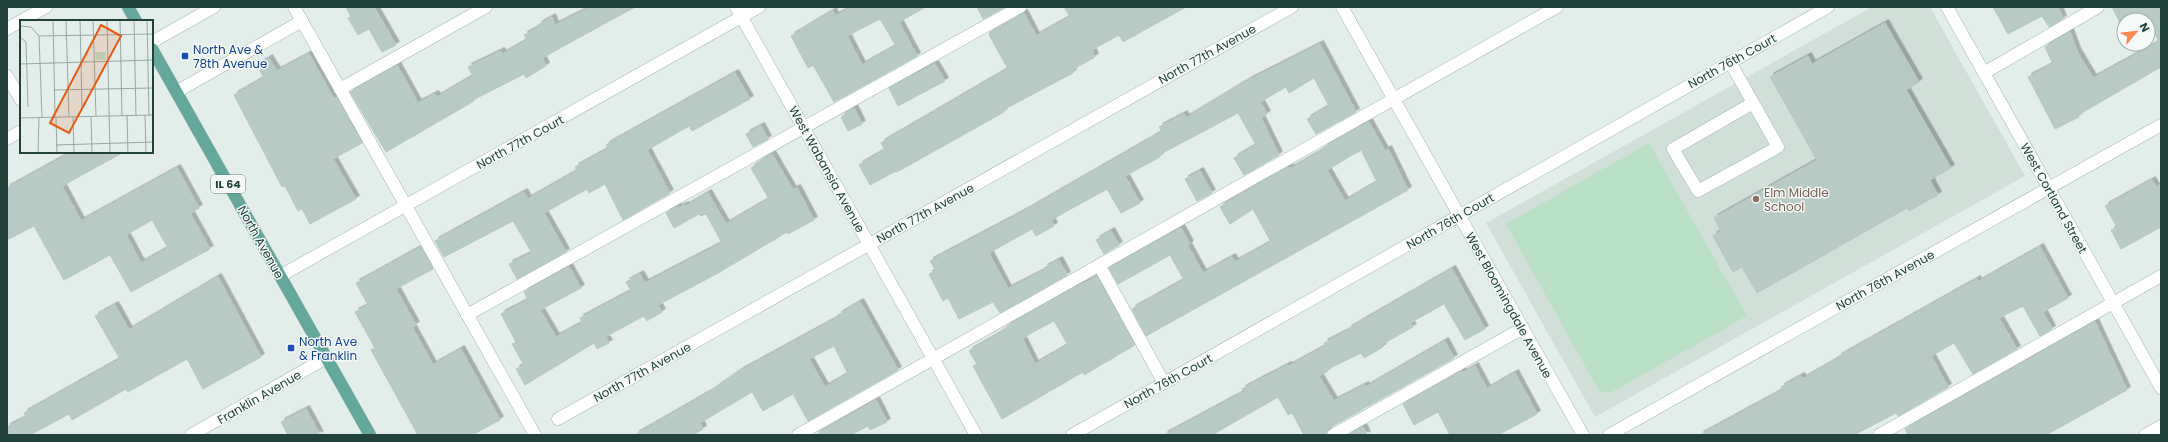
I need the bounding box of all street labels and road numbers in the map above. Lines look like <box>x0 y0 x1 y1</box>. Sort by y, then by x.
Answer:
street label: North 77th Avenue <box>1155 20 1259 88</box>
street label: North 76th Court <box>1685 30 1779 92</box>
street label: West Wabansia Avenue <box>785 103 869 235</box>
street label: North 77th Court <box>473 111 567 173</box>
street label: West Cortland Street <box>2017 140 2091 256</box>
road number: IL 64 <box>211 175 245 193</box>
street label: North 77th Avenue <box>873 179 977 247</box>
street label: North 76th Court <box>1403 189 1497 253</box>
street label: North Avenue <box>234 202 288 282</box>
street label: West Bloomingdale Avenue <box>1462 229 1556 381</box>
street label: North 76th Avenue <box>1833 246 1937 314</box>
street label: North 77th Avenue <box>590 338 694 406</box>
street label: North 76th Court <box>1121 350 1215 412</box>
street label: Franklin Avenue <box>214 366 304 428</box>

